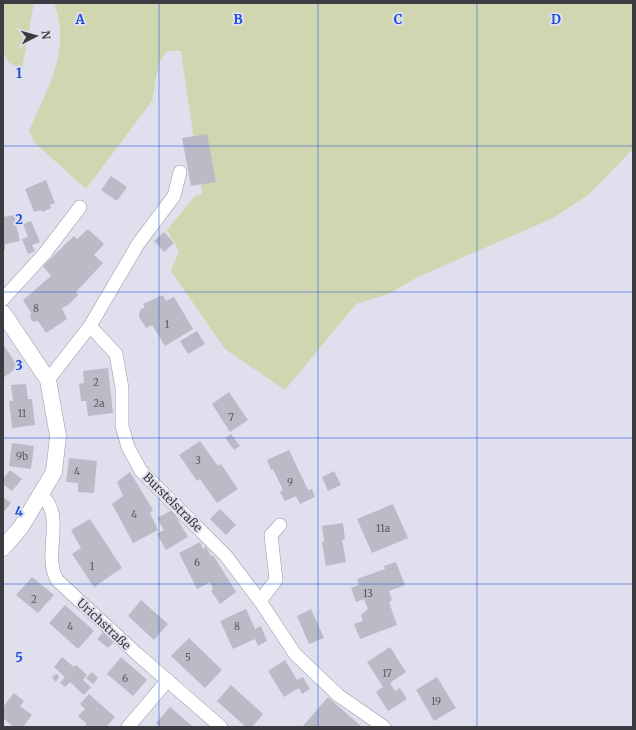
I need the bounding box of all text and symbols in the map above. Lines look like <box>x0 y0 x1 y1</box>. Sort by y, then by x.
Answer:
text: A <box>74 11 85 28</box>
text: B <box>233 11 243 28</box>
text: C <box>394 11 403 28</box>
text: D <box>551 11 561 28</box>
north arrow <box>16 16 56 56</box>
text: N <box>39 30 53 40</box>
text: 1 <box>16 65 22 82</box>
text: 2 <box>15 211 23 228</box>
house number: 8 <box>33 302 39 315</box>
house number: 1 <box>165 318 170 331</box>
text: 3 <box>15 357 23 374</box>
house number: 2 <box>93 376 99 389</box>
house number: 2a <box>93 397 105 410</box>
house number: 11 <box>18 407 27 420</box>
house number: 7 <box>228 411 234 424</box>
house number: 9b <box>16 450 28 463</box>
house number: 3 <box>195 454 201 467</box>
house number: 4 <box>74 465 80 478</box>
street label: Burstelstraße <box>140 469 206 535</box>
house number: 9 <box>287 476 293 489</box>
text: 4 <box>15 503 24 520</box>
house number: 4 <box>131 508 137 521</box>
house number: 11a <box>376 522 391 535</box>
house number: 6 <box>194 556 200 569</box>
house number: 1 <box>90 560 95 573</box>
house number: 13 <box>363 587 373 600</box>
house number: 2 <box>31 593 37 606</box>
street label: Urichstraße <box>74 595 134 653</box>
house number: 4 <box>67 620 73 633</box>
house number: 8 <box>234 620 240 633</box>
text: 5 <box>15 649 23 666</box>
house number: 5 <box>185 651 191 664</box>
house number: 17 <box>382 667 392 680</box>
house number: 6 <box>122 672 128 685</box>
house number: 19 <box>431 695 441 708</box>

